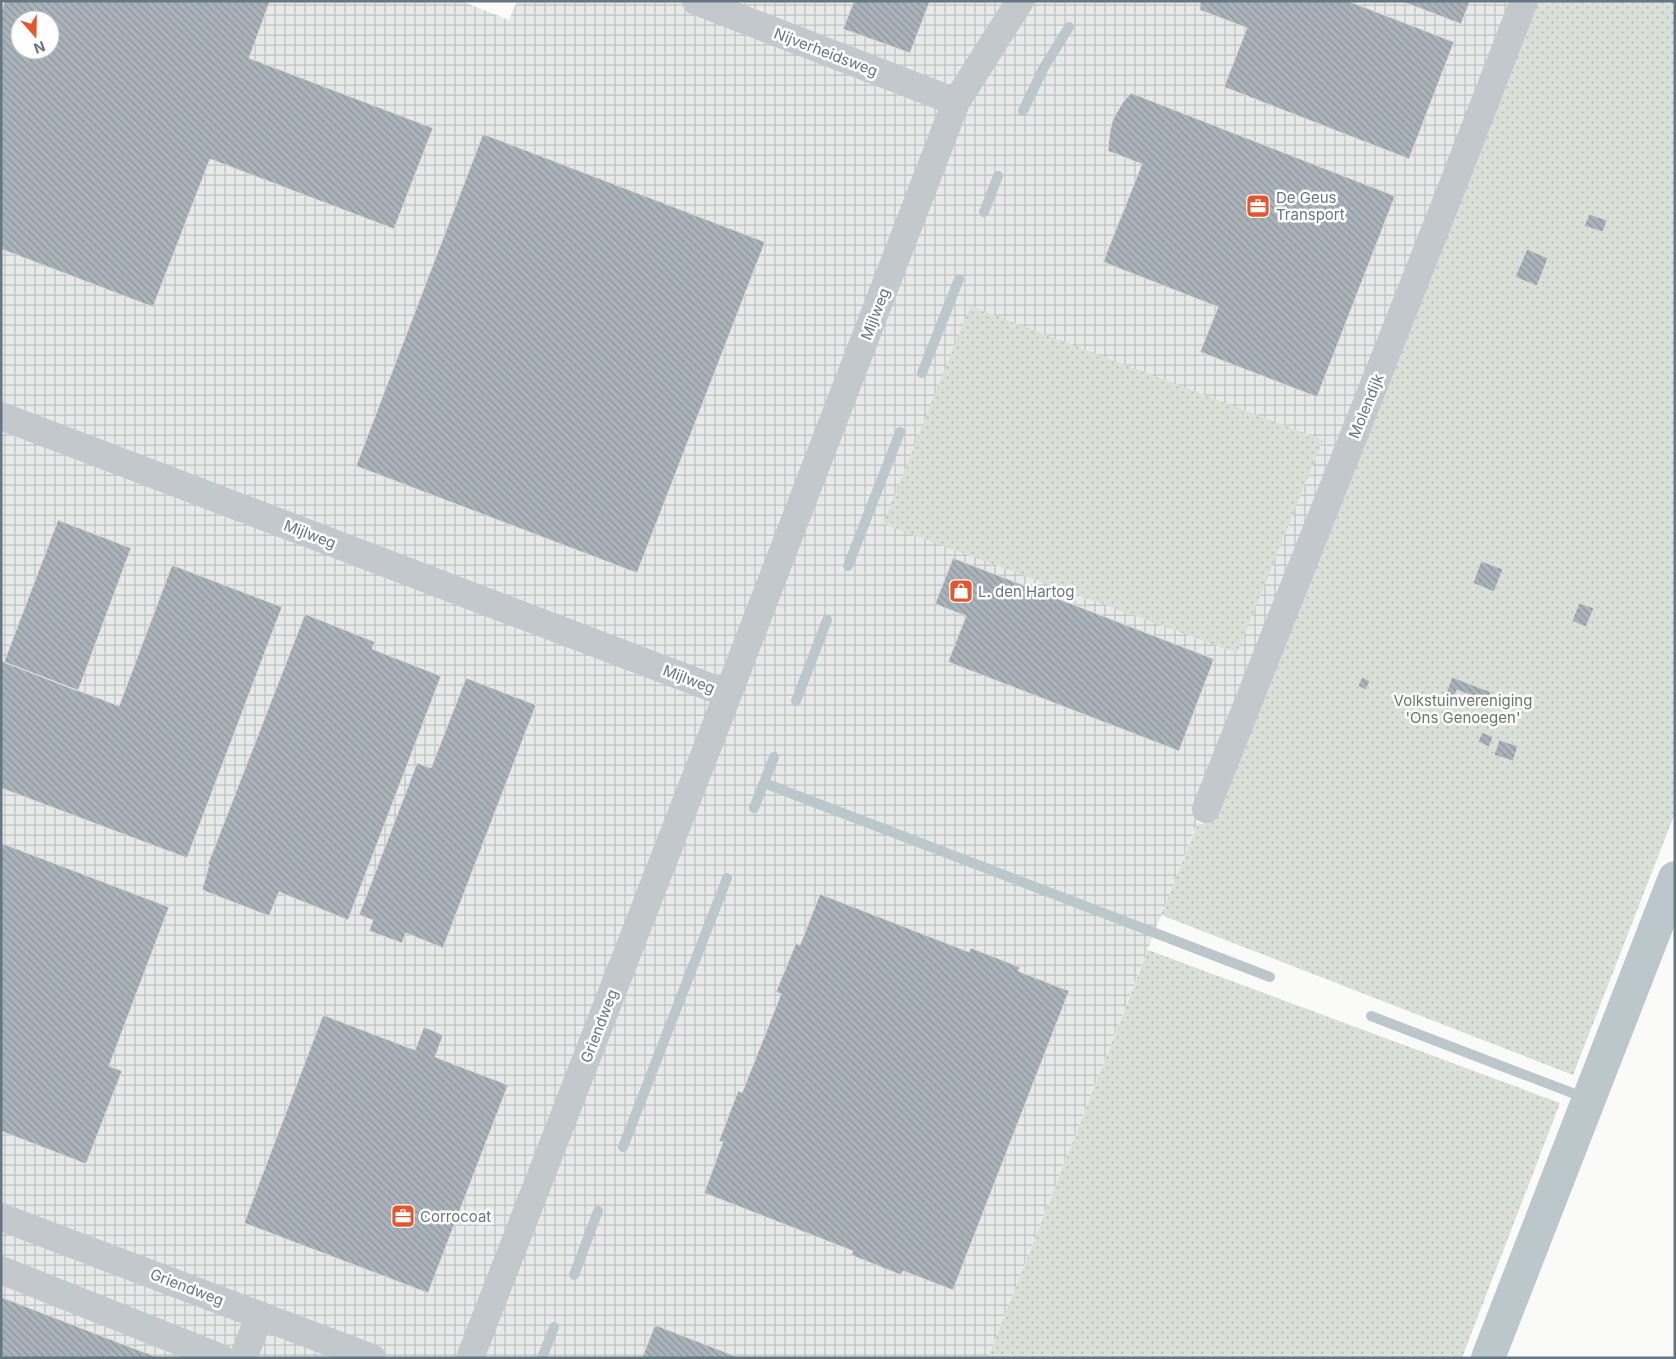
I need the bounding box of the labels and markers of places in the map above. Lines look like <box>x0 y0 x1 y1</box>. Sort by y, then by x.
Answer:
place label: De Geus Transport <box>1276 188 1345 224</box>
office icon: De Geus Transport <box>1245 193 1271 219</box>
shop icon: L. den Hartog <box>948 578 974 604</box>
place label: L. den Hartog <box>978 582 1074 601</box>
office icon: Corrocoat <box>390 1203 416 1229</box>
place label: Corrocoat <box>420 1207 491 1226</box>

